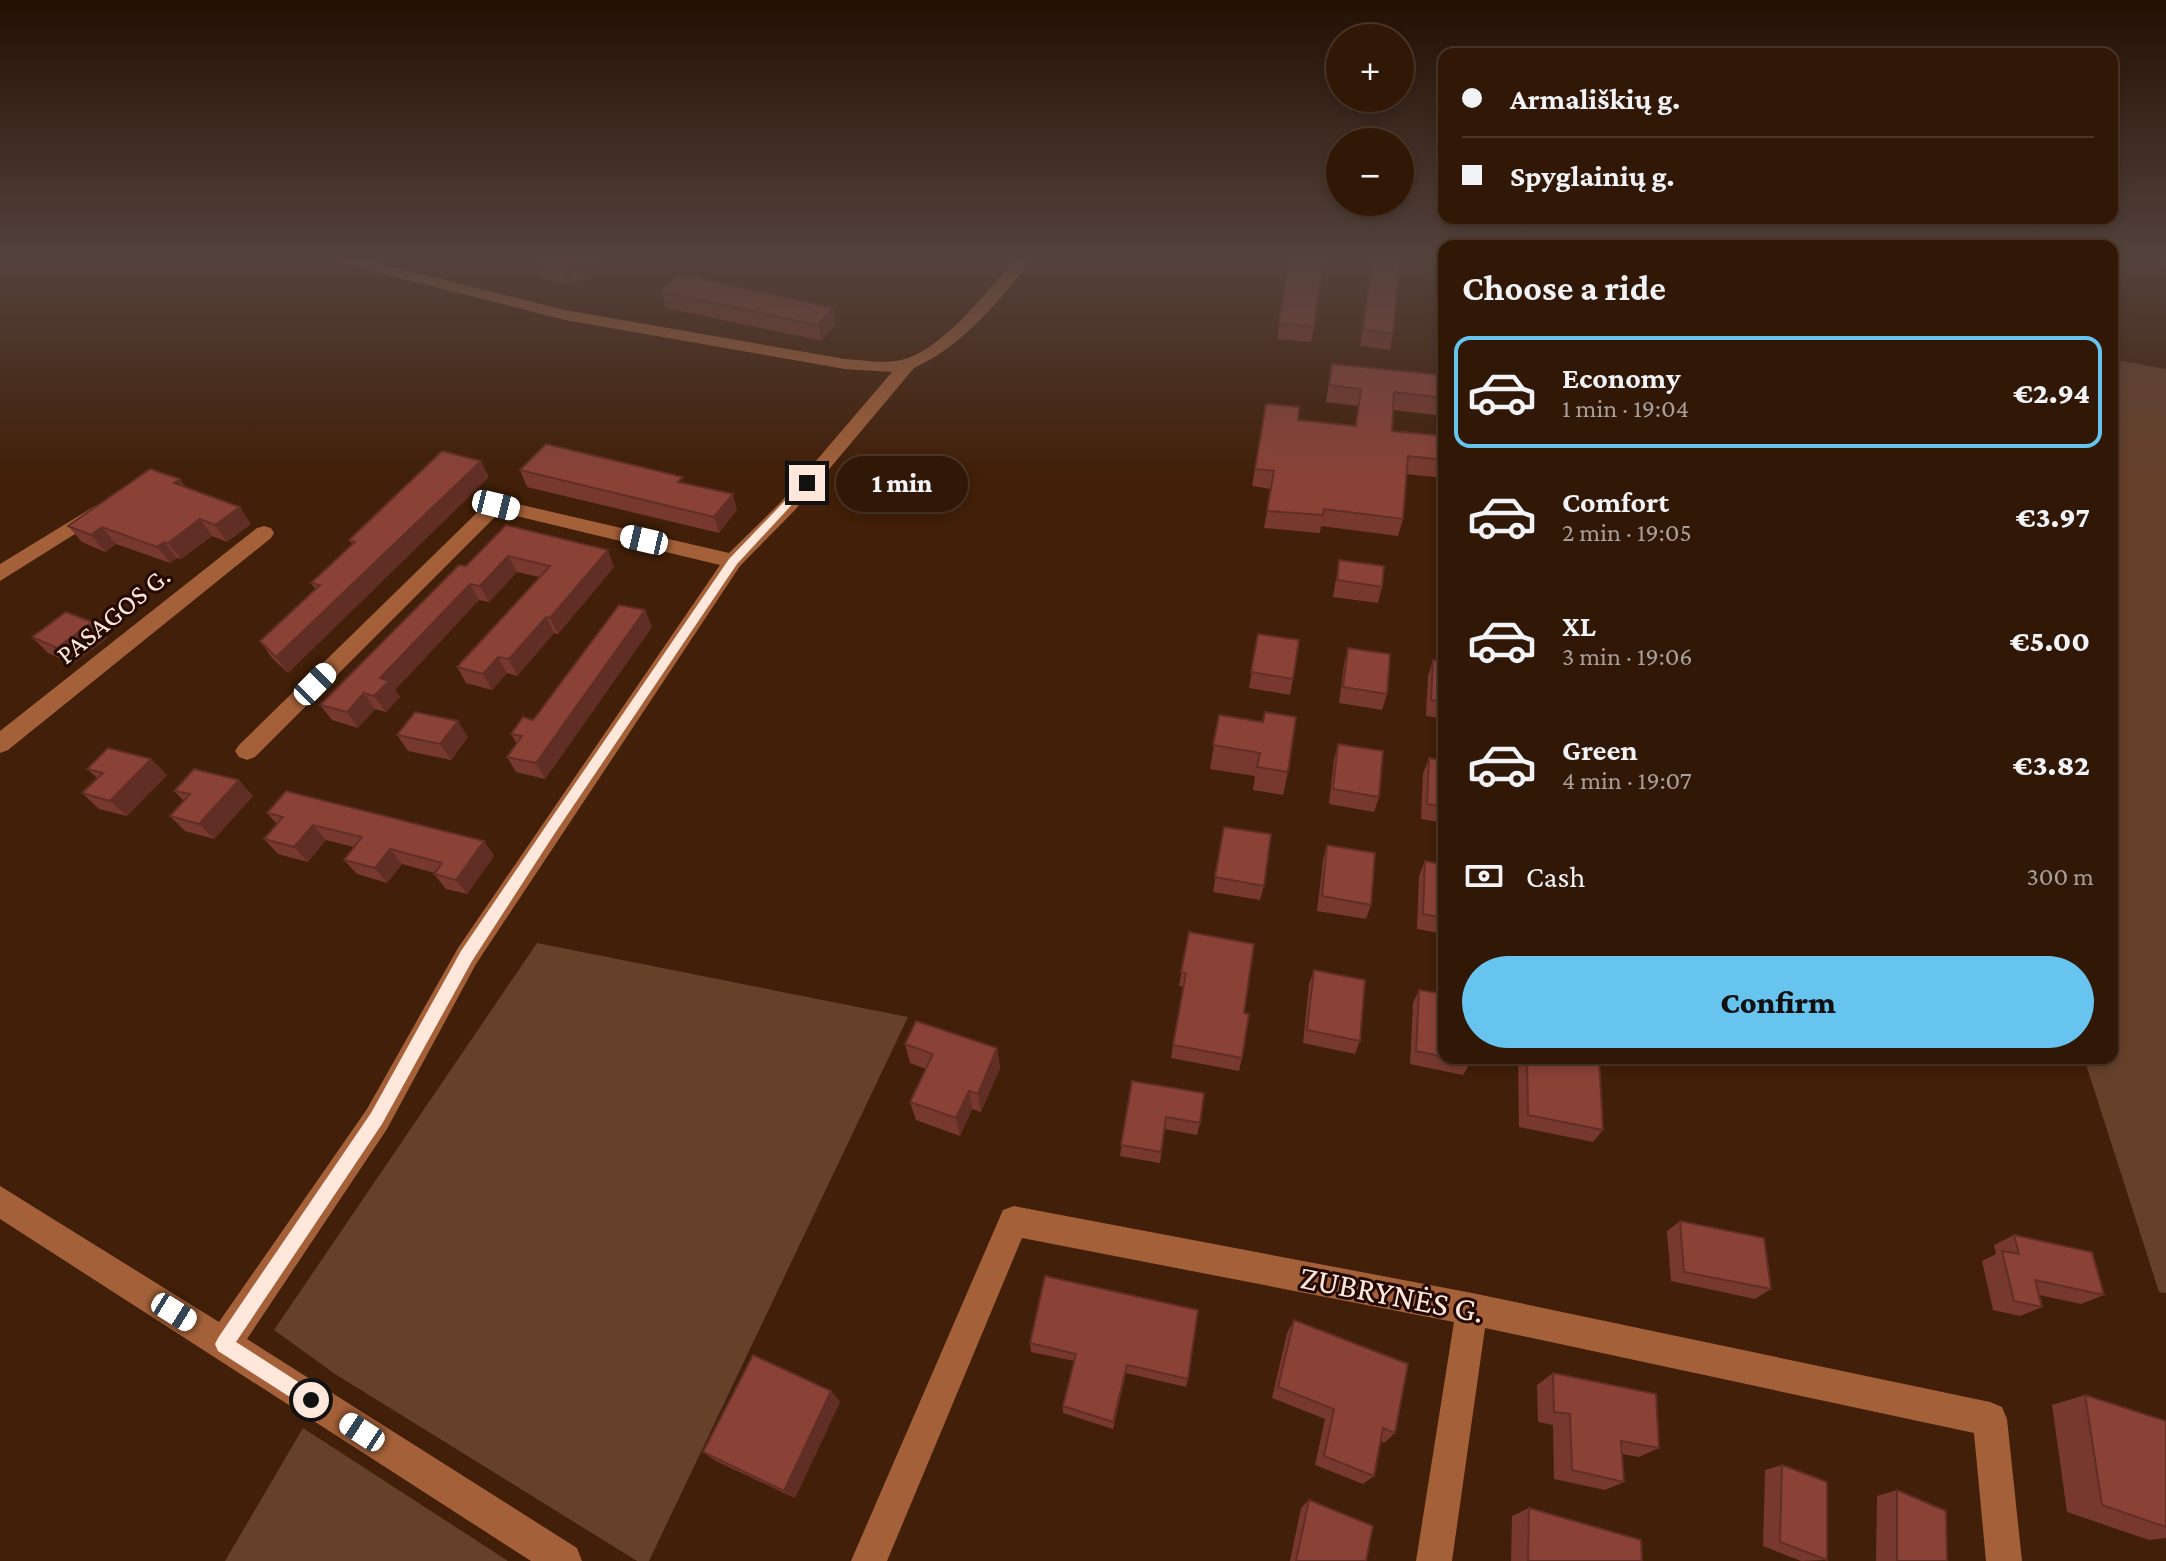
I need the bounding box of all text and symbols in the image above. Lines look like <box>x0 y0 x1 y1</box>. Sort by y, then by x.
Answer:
map controls <box>1326 24 1414 216</box>
button: + <box>1326 24 1414 112</box>
text: Armališkių g. <box>1510 82 1680 115</box>
button: − <box>1326 128 1414 216</box>
text: Spyglainių g. <box>1510 159 1675 192</box>
text: Choose a ride <box>1462 268 1666 308</box>
icon: car <box>1466 356 1538 428</box>
text: Economy <box>1562 361 1681 394</box>
text: €2.94 <box>2013 376 2090 409</box>
text: 1 min · 19:04 <box>1562 394 1689 423</box>
callout: 1 min <box>835 455 967 511</box>
route end <box>789 465 825 501</box>
text: 1 min <box>872 469 932 498</box>
icon: car <box>1466 480 1538 552</box>
text: Comfort <box>1562 485 1669 518</box>
car <box>470 488 522 522</box>
text: €3.97 <box>2016 500 2090 533</box>
text: 2 min · 19:05 <box>1562 518 1692 547</box>
car <box>618 523 670 557</box>
street label: PASAGOS G. <box>50 560 176 670</box>
icon: car <box>1466 604 1538 676</box>
text: XL <box>1562 609 1596 642</box>
text: €5.00 <box>2010 624 2090 657</box>
text: 3 min · 19:06 <box>1562 642 1693 671</box>
car <box>290 659 340 709</box>
icon: car <box>1466 728 1538 800</box>
text: Green <box>1562 733 1638 766</box>
text: €3.82 <box>2013 748 2090 781</box>
text: 4 min · 19:07 <box>1562 766 1692 795</box>
icon: cash <box>1462 854 1506 898</box>
text: Cash <box>1526 860 1585 893</box>
text: 300 m <box>2026 862 2094 891</box>
button: Confirm <box>1462 956 2094 1048</box>
street label: ZUBRYNĖS G. <box>1297 1258 1487 1330</box>
car <box>147 1289 201 1335</box>
route start <box>293 1382 329 1418</box>
car <box>335 1409 389 1455</box>

